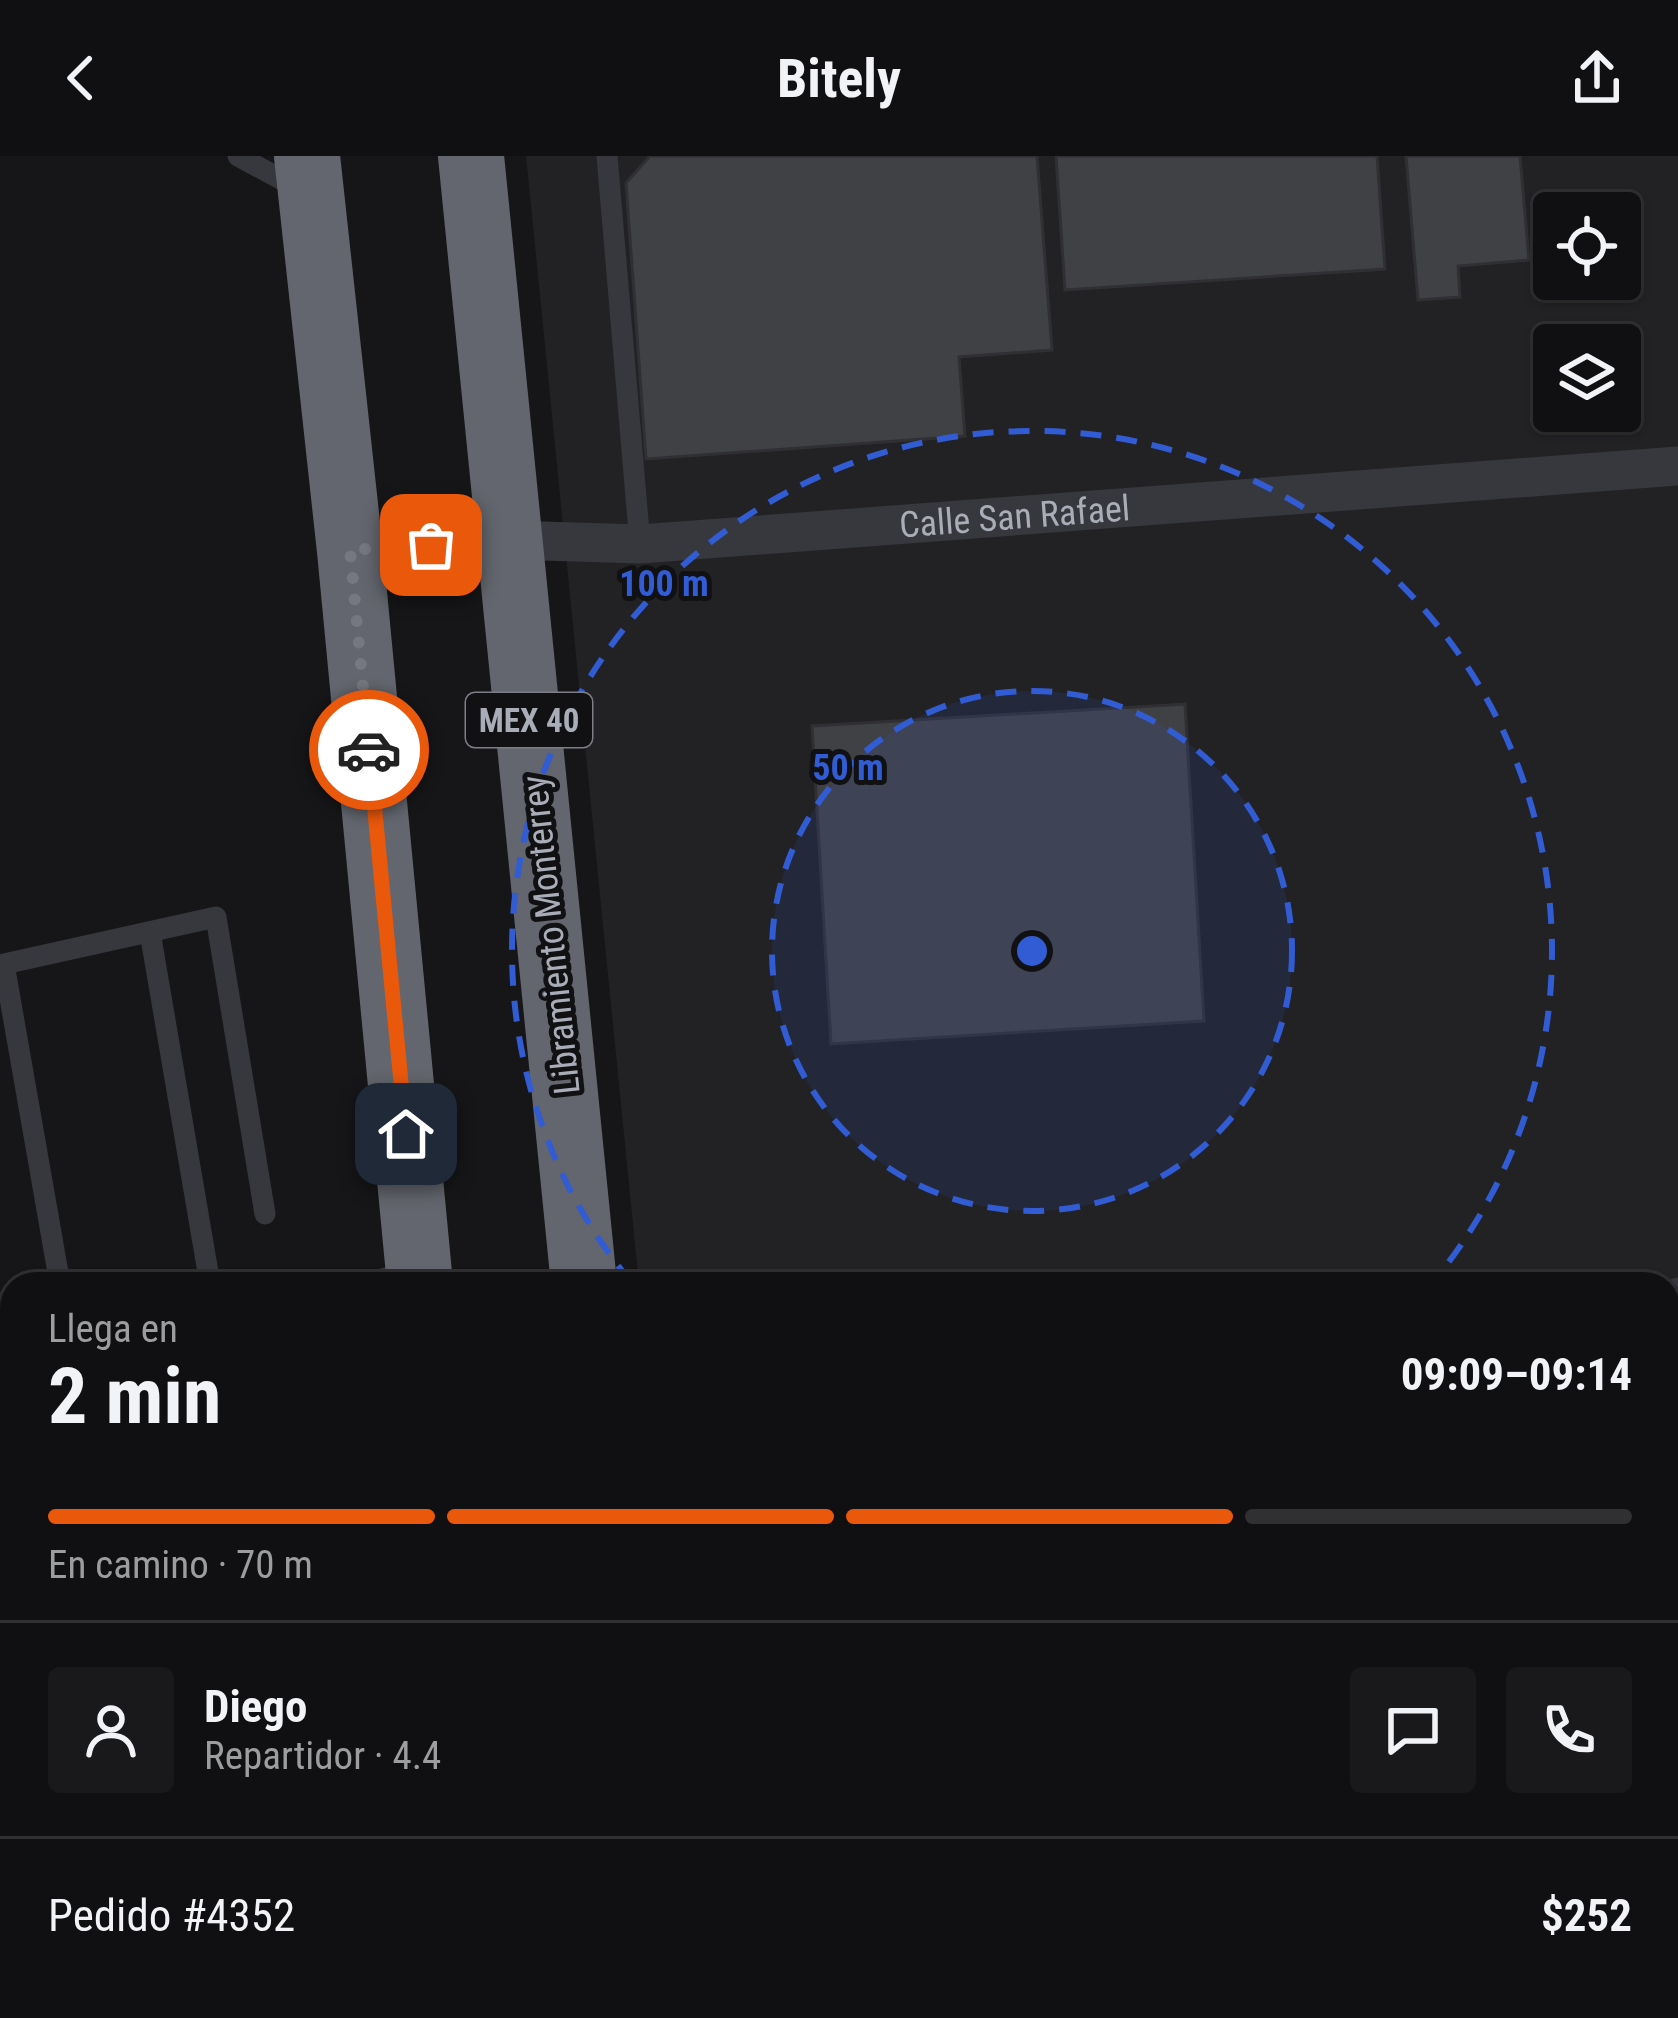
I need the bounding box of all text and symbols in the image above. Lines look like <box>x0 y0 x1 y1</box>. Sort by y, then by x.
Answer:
icon: back <box>48 45 114 111</box>
icon: share <box>1564 45 1630 111</box>
text: Bitely <box>777 47 901 110</box>
map controls <box>1533 192 1641 432</box>
button: locate <box>1533 192 1641 300</box>
button: layers <box>1533 324 1641 432</box>
street label: Calle San Rafael <box>898 487 1131 546</box>
pin <box>380 494 482 596</box>
icon: bag <box>398 512 464 578</box>
text: 100 m <box>619 563 709 605</box>
courier <box>309 690 429 810</box>
road number: MEX 40 <box>466 693 592 747</box>
icon: car <box>336 717 402 783</box>
text: 50 m <box>812 747 884 789</box>
street label: Libramiento Monterrey <box>513 773 589 1096</box>
centre of rings <box>1011 930 1053 972</box>
pin <box>355 1083 457 1185</box>
icon: home <box>373 1101 439 1167</box>
text: Llega en <box>48 1306 178 1352</box>
text: 09:09–09:14 <box>1401 1348 1632 1401</box>
text: 2 min <box>48 1351 221 1442</box>
text: En camino · 70 m <box>48 1542 313 1588</box>
button: person <box>48 1667 174 1793</box>
button: chat <box>1350 1667 1476 1793</box>
button: phone <box>1506 1667 1632 1793</box>
text: Diego <box>204 1680 307 1733</box>
text: Repartidor · 4.4 <box>204 1733 441 1779</box>
text: Pedido #4352 <box>48 1889 295 1942</box>
text: $252 <box>1541 1889 1632 1942</box>

